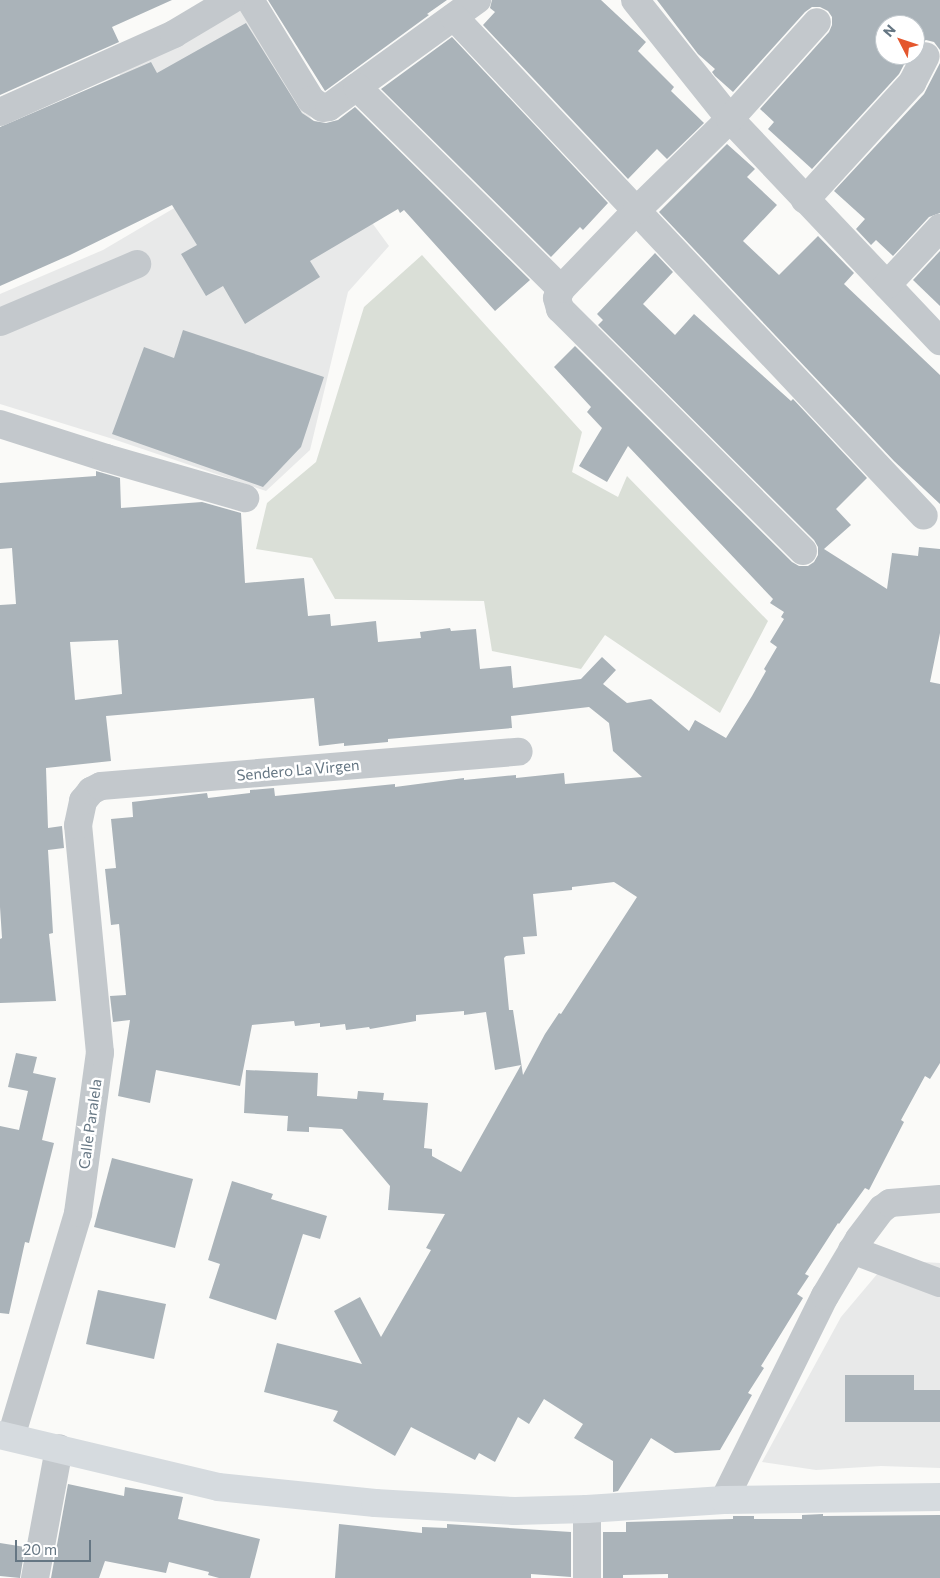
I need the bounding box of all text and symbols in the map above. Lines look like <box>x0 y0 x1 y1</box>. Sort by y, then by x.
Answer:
north arrow <box>875 15 925 65</box>
text: N <box>879 21 899 40</box>
street label: Sendero La Virgen <box>236 756 360 784</box>
street label: Calle Paralela <box>75 1078 105 1170</box>
scale bar <box>18 1530 94 1562</box>
text: 20 m <box>23 1540 57 1558</box>

